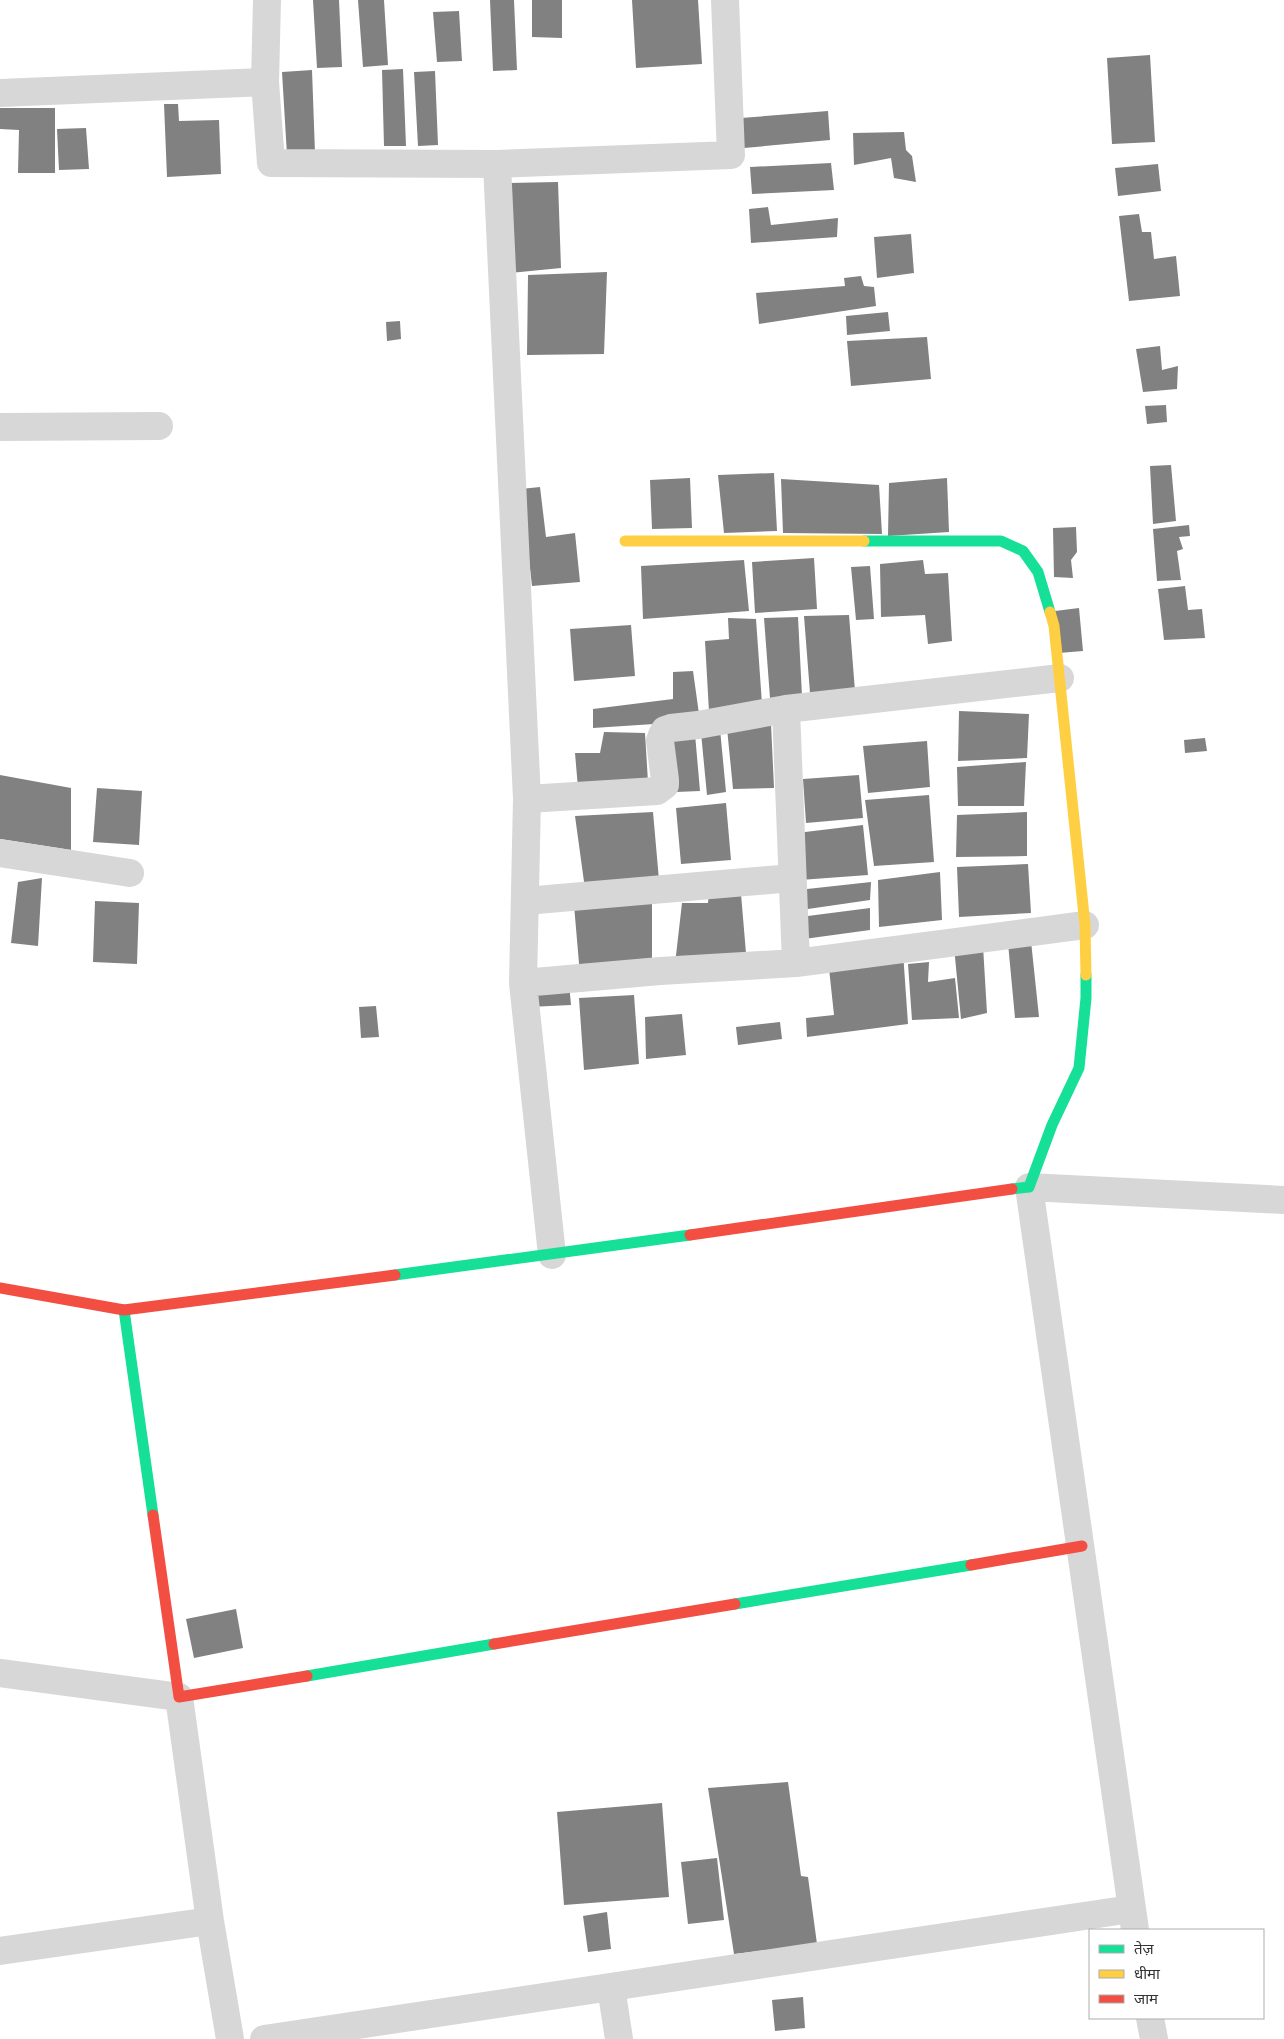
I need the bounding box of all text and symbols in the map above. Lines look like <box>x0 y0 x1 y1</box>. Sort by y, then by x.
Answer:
legend <box>1089 1929 1264 2019</box>
text: तेज़ <box>1134 1938 1155 1958</box>
text: धीमा <box>1134 1963 1161 1983</box>
text: जाम <box>1134 1988 1159 2008</box>

